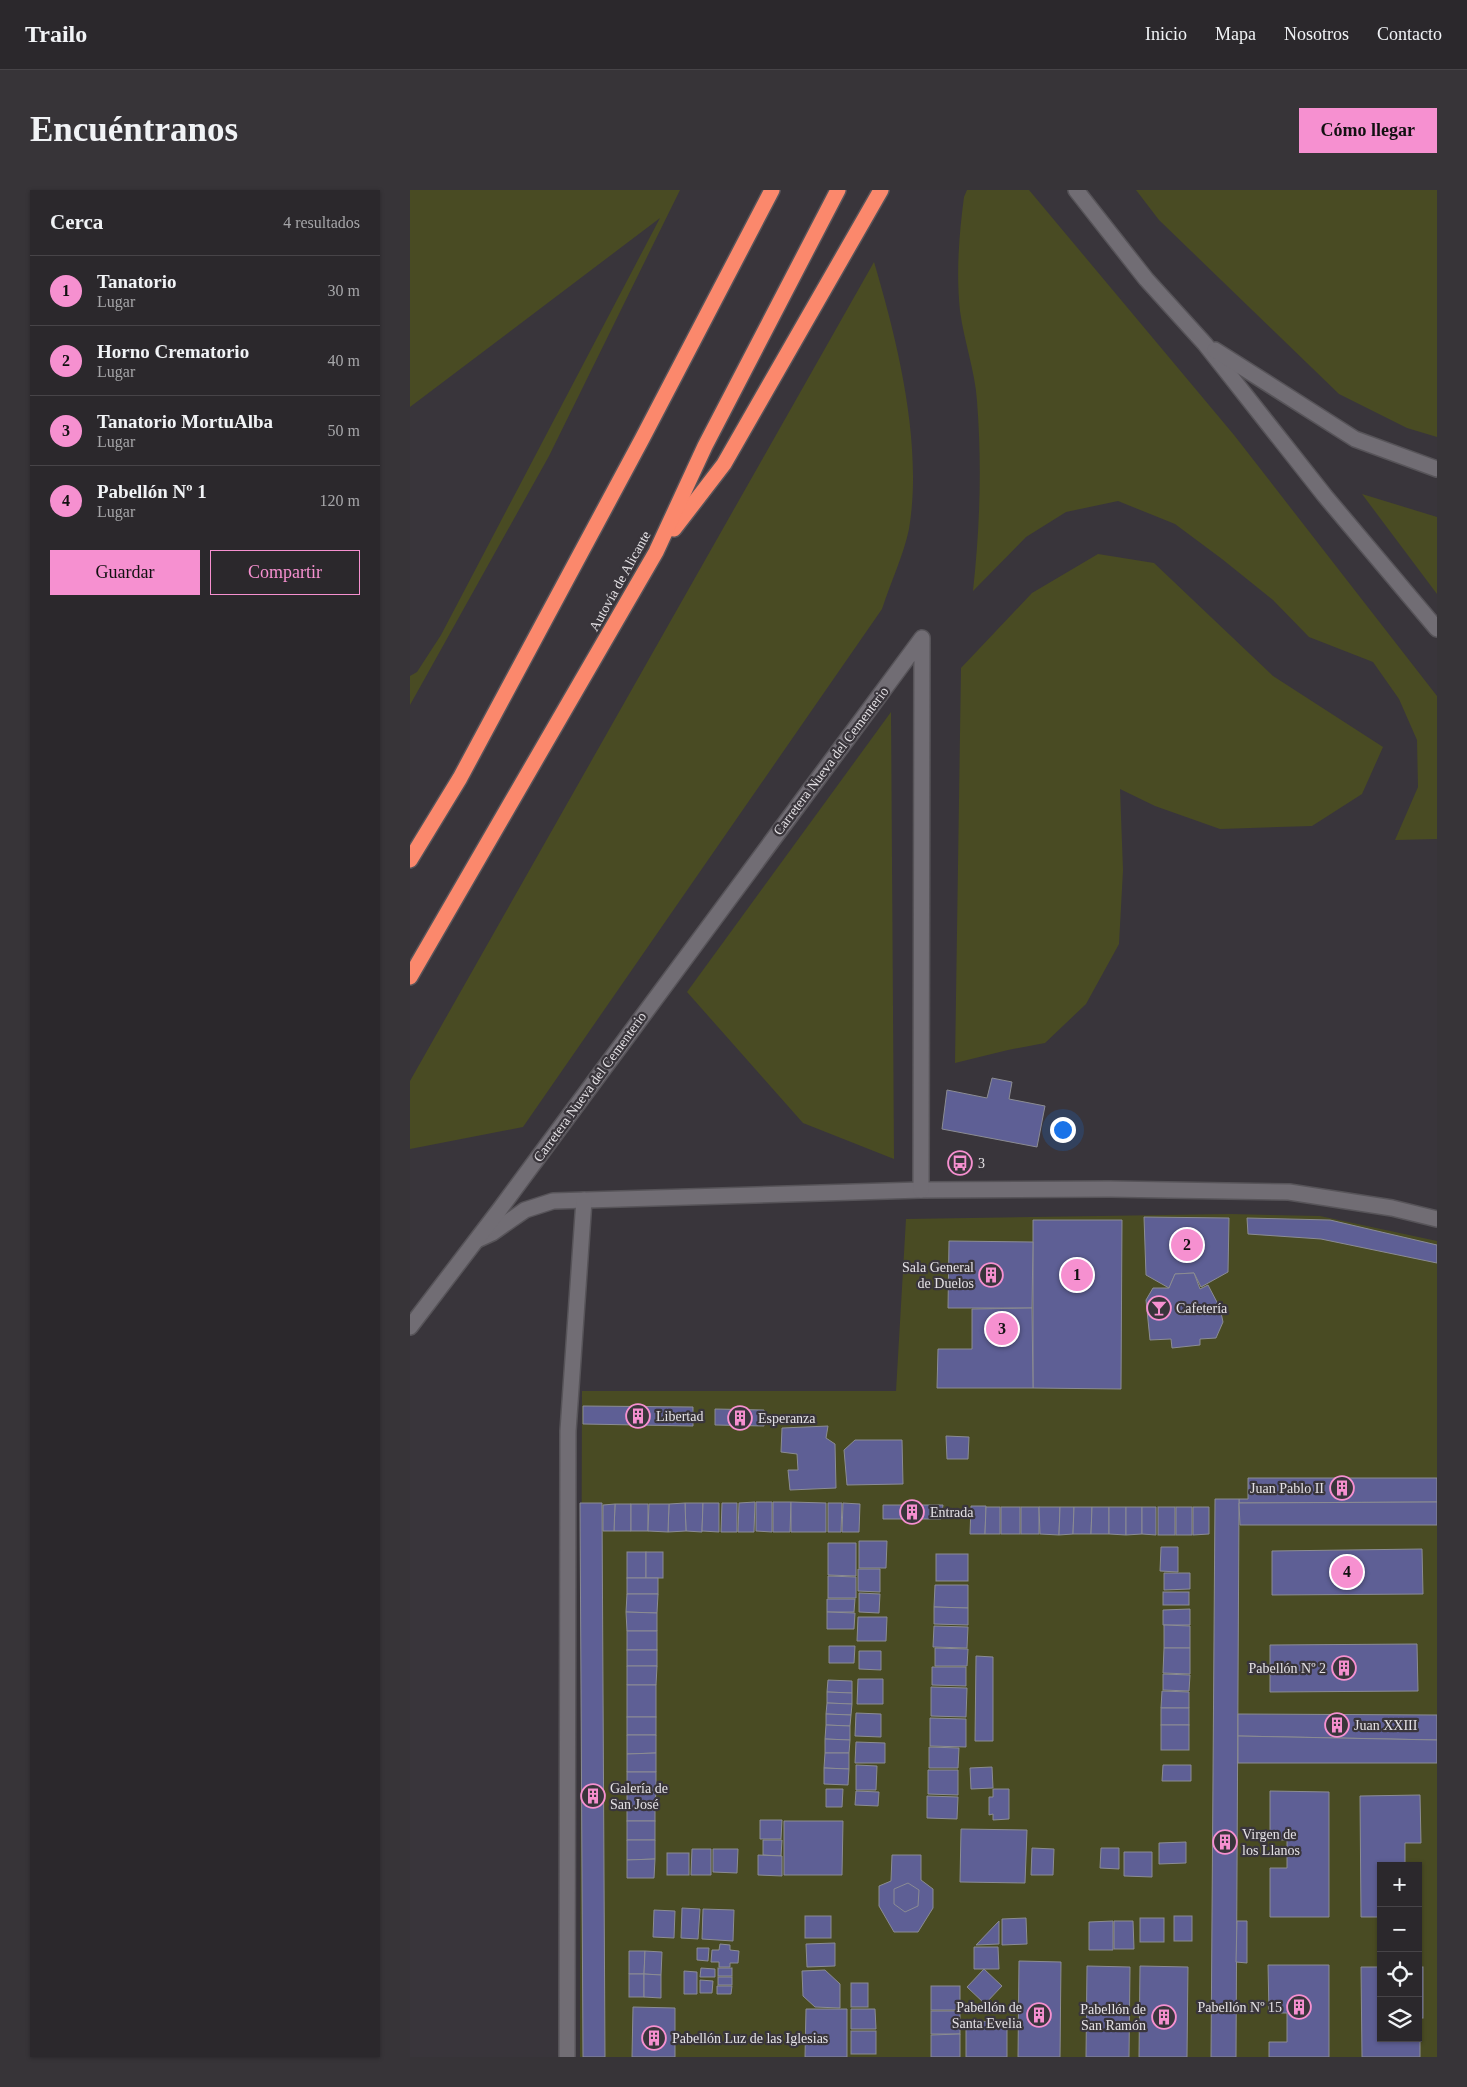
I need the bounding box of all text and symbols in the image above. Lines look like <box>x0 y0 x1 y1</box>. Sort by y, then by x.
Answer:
text: Trailo <box>25 21 87 47</box>
text: Inicio <box>1145 24 1187 44</box>
text: Mapa <box>1215 24 1256 44</box>
text: Nosotros <box>1284 24 1349 44</box>
text: Contacto <box>1377 24 1442 44</box>
button: Cómo llegar <box>1299 108 1437 153</box>
text: Encuéntranos <box>30 110 238 149</box>
text: Cerca <box>50 210 103 234</box>
text: 4 resultados <box>283 214 360 231</box>
text: Tanatorio <box>97 271 177 292</box>
text: 1 <box>62 282 70 299</box>
text: 30 m <box>328 282 360 299</box>
text: Lugar <box>97 293 135 310</box>
text: Horno Crematorio <box>97 341 249 362</box>
text: 2 <box>62 352 70 369</box>
text: 40 m <box>328 352 360 369</box>
text: Lugar <box>97 363 135 380</box>
text: Tanatorio MortuAlba <box>97 411 273 432</box>
text: 3 <box>62 422 70 439</box>
text: 50 m <box>328 422 360 439</box>
text: Lugar <box>97 433 135 450</box>
text: Pabellón Nº 1 <box>97 481 207 502</box>
text: 4 <box>62 492 70 509</box>
text: 120 m <box>320 492 360 509</box>
text: Lugar <box>97 503 135 520</box>
street label: Autovía de Alicante <box>586 528 654 634</box>
button: Guardar <box>50 550 200 595</box>
button: Compartir <box>210 550 360 595</box>
street label: Carretera Nueva del Cementerio <box>770 684 892 838</box>
street label: Carretera Nueva del Cementerio <box>531 1009 649 1165</box>
your location <box>1050 1117 1076 1143</box>
bus stop icon: 3 <box>947 1150 973 1176</box>
place label: 3 <box>978 1156 985 1171</box>
pin: 2 <box>1171 1226 1203 1264</box>
pin: 1 <box>1061 1256 1093 1294</box>
place label: Sala General de Duelos <box>902 1260 974 1291</box>
building icon: Sala General de Duelos <box>978 1262 1004 1288</box>
bar icon: Cafetería <box>1146 1295 1172 1321</box>
place label: Cafetería <box>1176 1301 1228 1316</box>
pin: 3 <box>986 1310 1018 1348</box>
building icon: Libertad <box>625 1403 651 1429</box>
building icon: Esperanza <box>727 1405 753 1431</box>
place label: Libertad <box>656 1409 703 1424</box>
place label: Esperanza <box>758 1411 816 1426</box>
building icon: Juan Pablo II <box>1329 1475 1355 1501</box>
place label: Juan Pablo II <box>1250 1481 1324 1496</box>
building icon: Entrada <box>899 1499 925 1525</box>
place label: Entrada <box>930 1505 974 1520</box>
pin: 4 <box>1331 1553 1363 1591</box>
building icon: Pabellón Nº 2 <box>1331 1655 1357 1681</box>
place label: Pabellón Nº 2 <box>1249 1661 1326 1676</box>
building icon: Juan XXIII <box>1324 1712 1350 1738</box>
place label: Juan XXIII <box>1354 1718 1418 1733</box>
place label: Galería de San José <box>610 1781 668 1812</box>
building icon: Galería de San José <box>580 1783 606 1809</box>
place label: Virgen de los Llanos <box>1242 1827 1300 1858</box>
building icon: Virgen de los Llanos <box>1212 1829 1238 1855</box>
map controls <box>1377 1862 1422 2042</box>
button: + <box>1377 1862 1422 1907</box>
button: − <box>1377 1907 1422 1952</box>
button: locate <box>1377 1952 1422 1997</box>
building icon: Pabellón Nº 15 <box>1286 1994 1312 2020</box>
button: layers <box>1377 1997 1422 2042</box>
place label: Pabellón de Santa Evelia <box>952 2000 1023 2031</box>
place label: Pabellón Nº 15 <box>1198 2000 1282 2015</box>
building icon: Pabellón de Santa Evelia <box>1026 2002 1052 2028</box>
place label: Pabellón de San Ramón <box>1080 2002 1146 2033</box>
building icon: Pabellón de San Ramón <box>1151 2004 1177 2030</box>
building icon: Pabellón Luz de las Iglesias <box>641 2025 667 2051</box>
place label: Pabellón Luz de las Iglesias <box>672 2031 828 2046</box>

